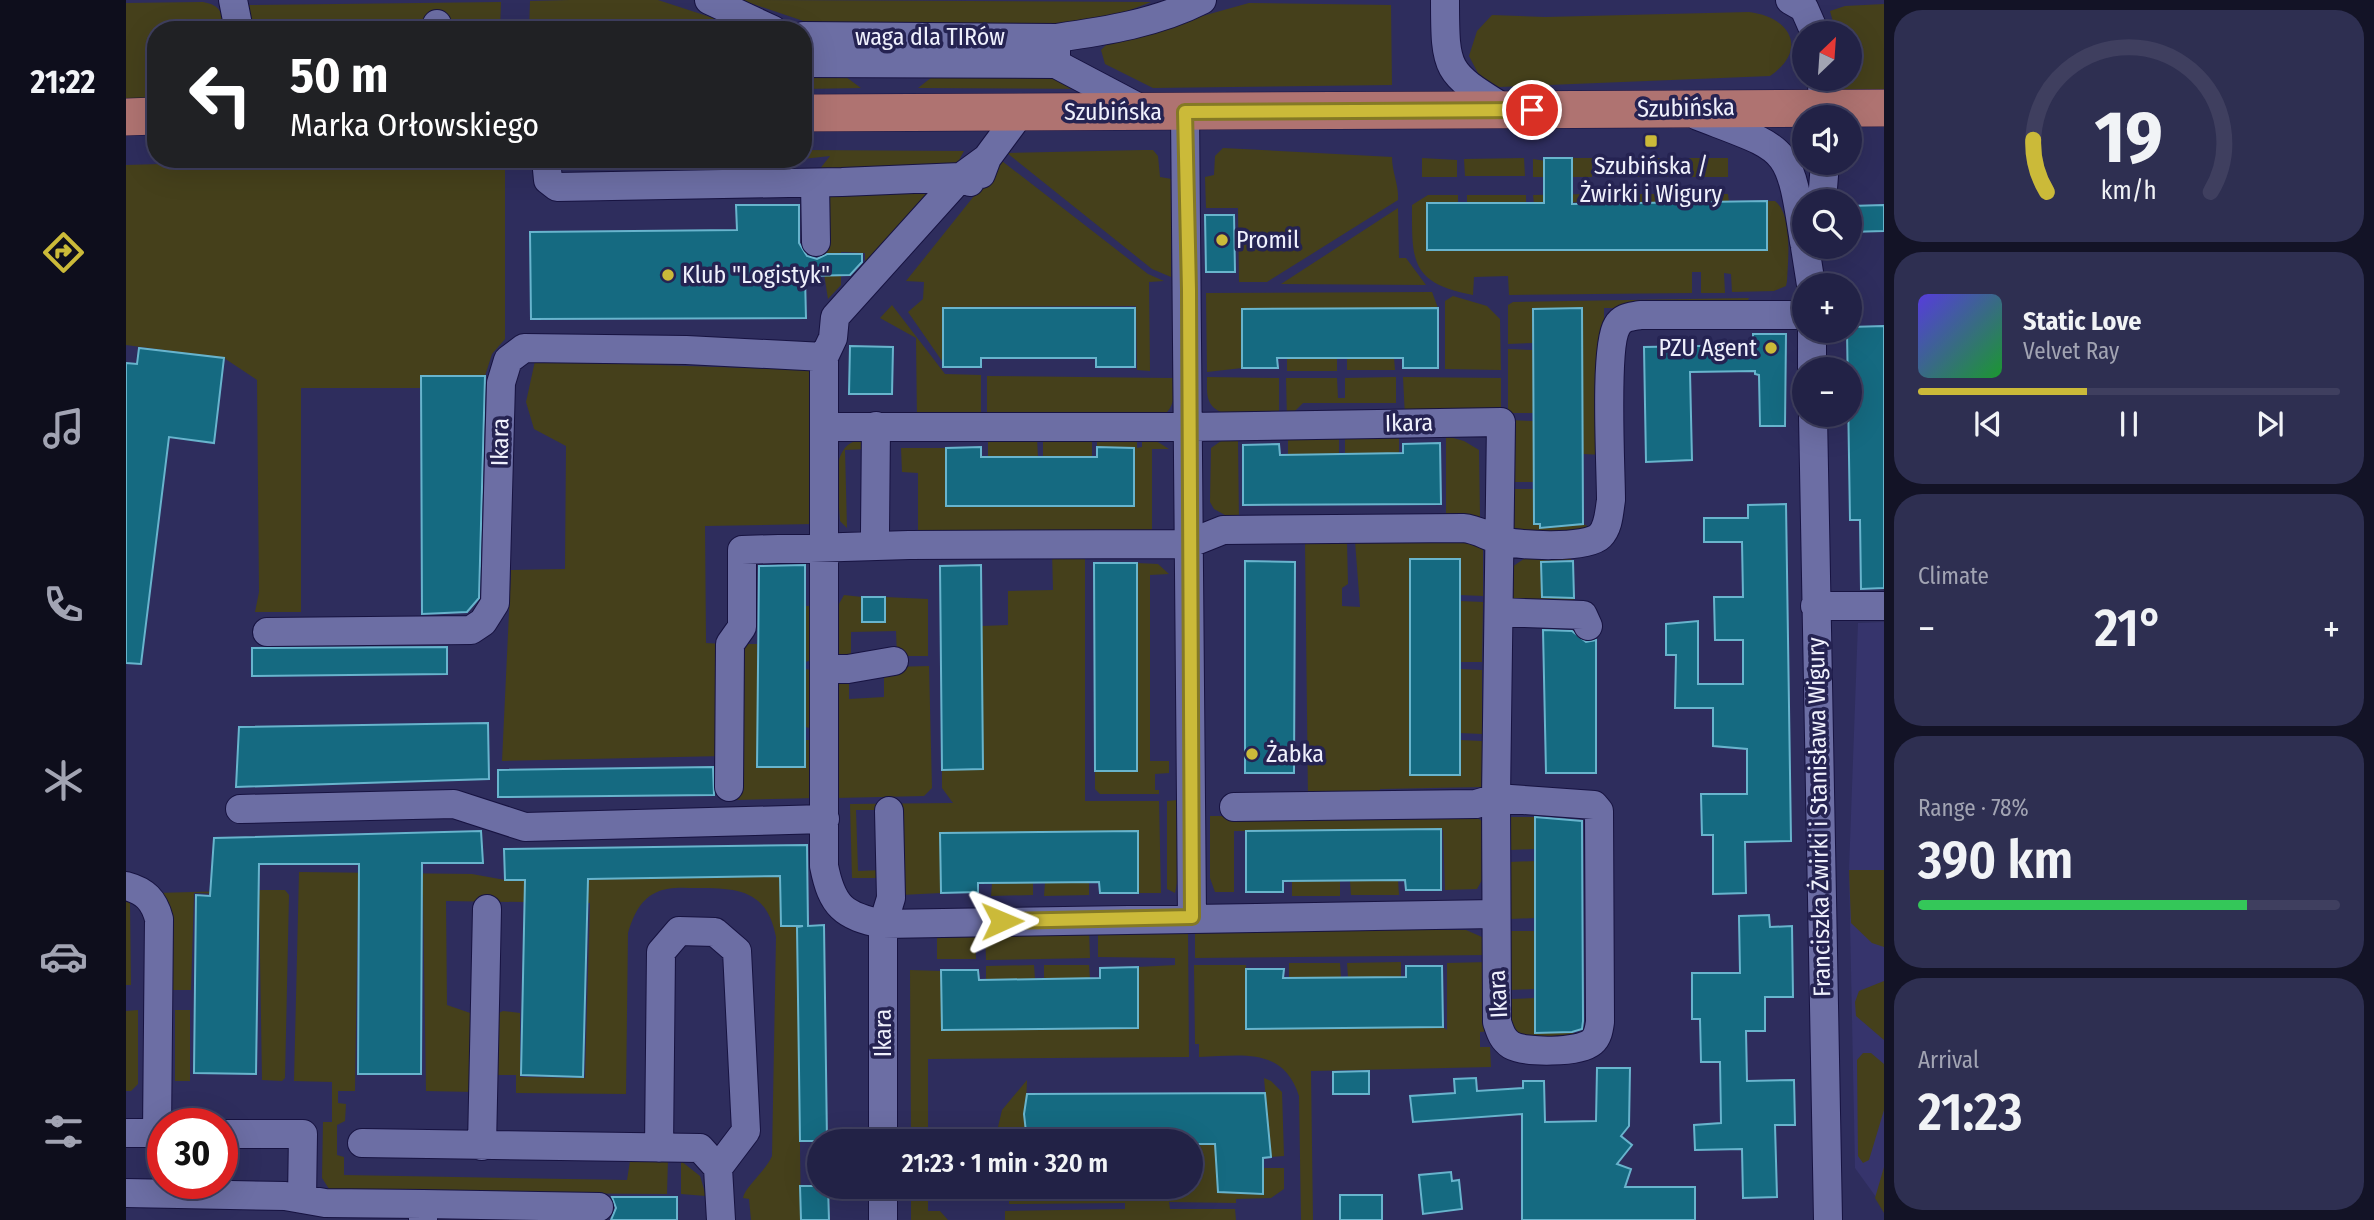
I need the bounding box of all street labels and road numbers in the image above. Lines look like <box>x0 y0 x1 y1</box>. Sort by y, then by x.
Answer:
street label: waga dla TIRów <box>855 23 1005 51</box>
street label: Szubińska <box>1637 93 1735 123</box>
street label: Szubińska <box>1064 98 1162 126</box>
street label: Ikara <box>1385 409 1433 437</box>
street label: Ikara <box>486 418 514 466</box>
street label: Franciszka Żwirki i Stanisława Wigury <box>1802 637 1836 997</box>
street label: Ikara <box>1483 969 1513 1019</box>
street label: Ikara <box>869 1009 897 1057</box>

